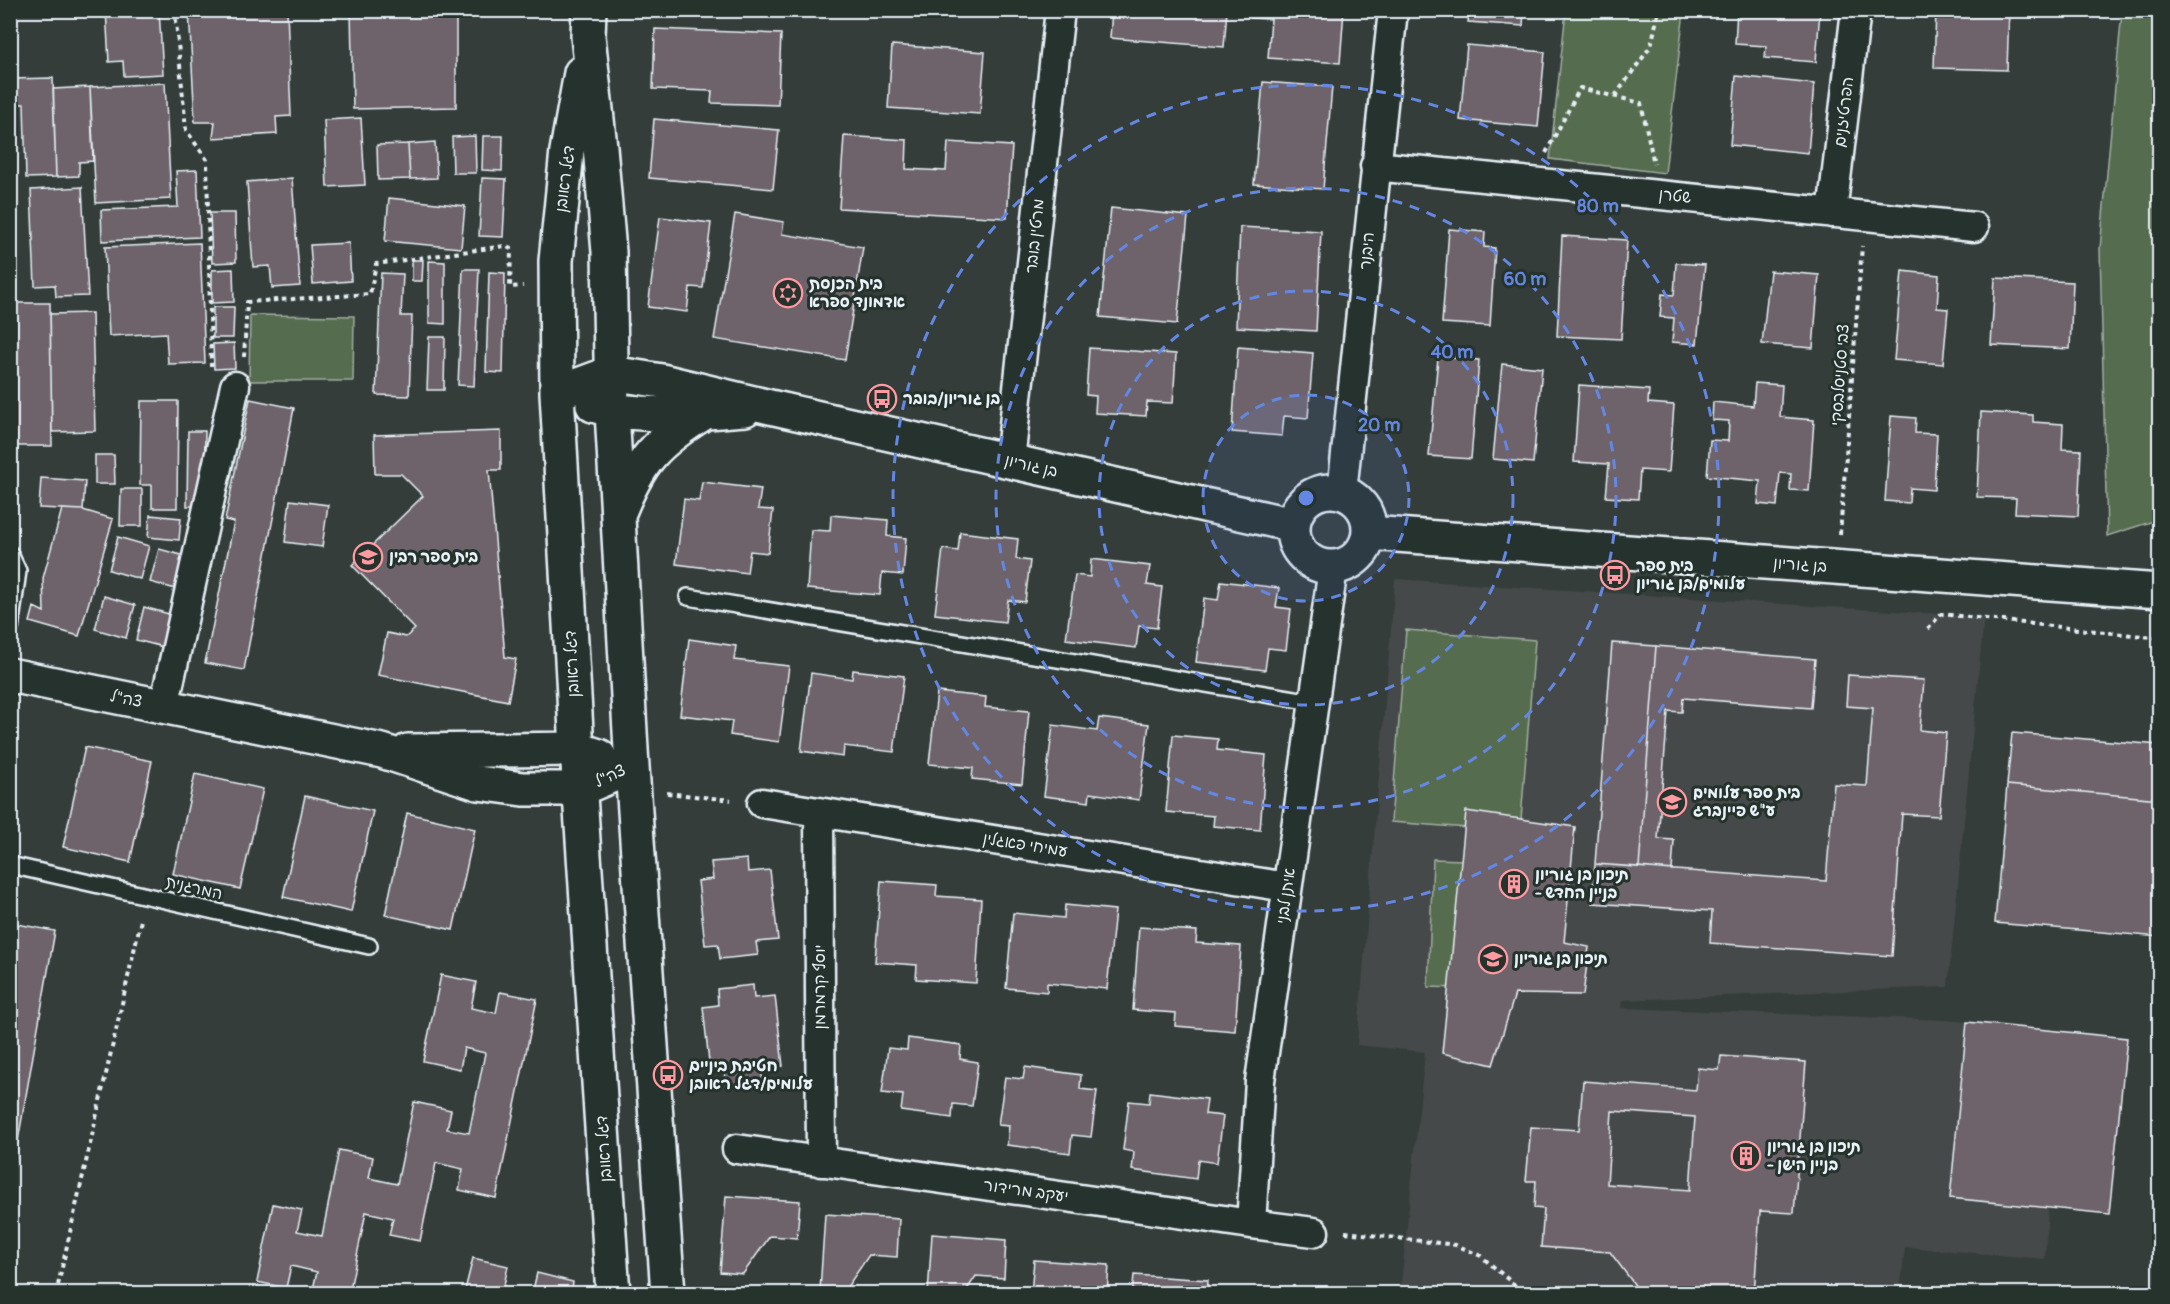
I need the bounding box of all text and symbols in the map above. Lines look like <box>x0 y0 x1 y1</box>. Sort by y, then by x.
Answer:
street label: הפרטיזנים <box>1830 76 1858 148</box>
street label: דגל ראובן <box>551 144 579 214</box>
street label: שטרן <box>1658 184 1692 208</box>
text: 80 m <box>1577 195 1619 218</box>
street label: מרטין בובר <box>1021 198 1049 274</box>
street label: היבנר <box>1355 231 1379 271</box>
text: 60 m <box>1504 268 1546 291</box>
place label: בית הכנסת אדמונד ספרא <box>809 274 905 312</box>
synagogue icon: בית הכנסת אדמונד ספרא <box>772 277 804 309</box>
street label: צבי סטניסלבסקי <box>1826 323 1854 427</box>
text: 40 m <box>1431 341 1473 364</box>
bus stop icon: בן גוריון/בובר <box>866 383 898 415</box>
place label: בן גוריון/בובר <box>903 389 1001 409</box>
text: 20 m <box>1358 414 1400 437</box>
street label: בן גוריון <box>1003 450 1059 482</box>
centre of rings <box>1296 488 1316 508</box>
school or university icon: בית ספר רבין <box>352 541 384 573</box>
place label: בית ספר רבין <box>389 547 478 567</box>
street label: בן גוריון <box>1772 553 1828 577</box>
place label: בית ספר עלומים/בן גוריון <box>1636 556 1745 594</box>
bus stop icon: בית ספר עלומים/בן גוריון <box>1599 559 1631 591</box>
street label: דגל ראובן <box>560 630 584 698</box>
street label: צה"ל <box>108 686 144 712</box>
street label: צה"ל <box>591 760 629 792</box>
place label: בית ספר עלומים ע"ש פיינברג <box>1693 783 1801 821</box>
school or university icon: בית ספר עלומים ע"ש פיינברג <box>1656 786 1688 818</box>
street label: עמיחי פאגלין <box>981 828 1069 862</box>
place label: תיכון בן גוריון - בניין החדש <box>1535 865 1629 903</box>
street label: איתן לבני <box>1272 867 1300 925</box>
building icon: תיכון בן גוריון - בניין החדש <box>1498 868 1530 900</box>
street label: המרגנית <box>164 872 224 904</box>
school or university icon: תיכון בן גוריון <box>1477 943 1509 975</box>
street label: יוסף קרמרמן <box>810 945 830 1029</box>
place label: תיכון בן גוריון <box>1514 949 1608 969</box>
place label: חטיבת ביניים עלומים/דגל ראובן <box>689 1056 813 1094</box>
bus stop icon: חטיבת ביניים עלומים/דגל ראובן <box>652 1059 684 1091</box>
street label: דגל ראובן <box>592 1115 616 1183</box>
place label: תיכון בן גוריון - בניין הישן <box>1767 1137 1861 1175</box>
building icon: תיכון בן גוריון - בניין הישן <box>1730 1140 1762 1172</box>
street label: יעקב מרידור <box>982 1175 1070 1207</box>

